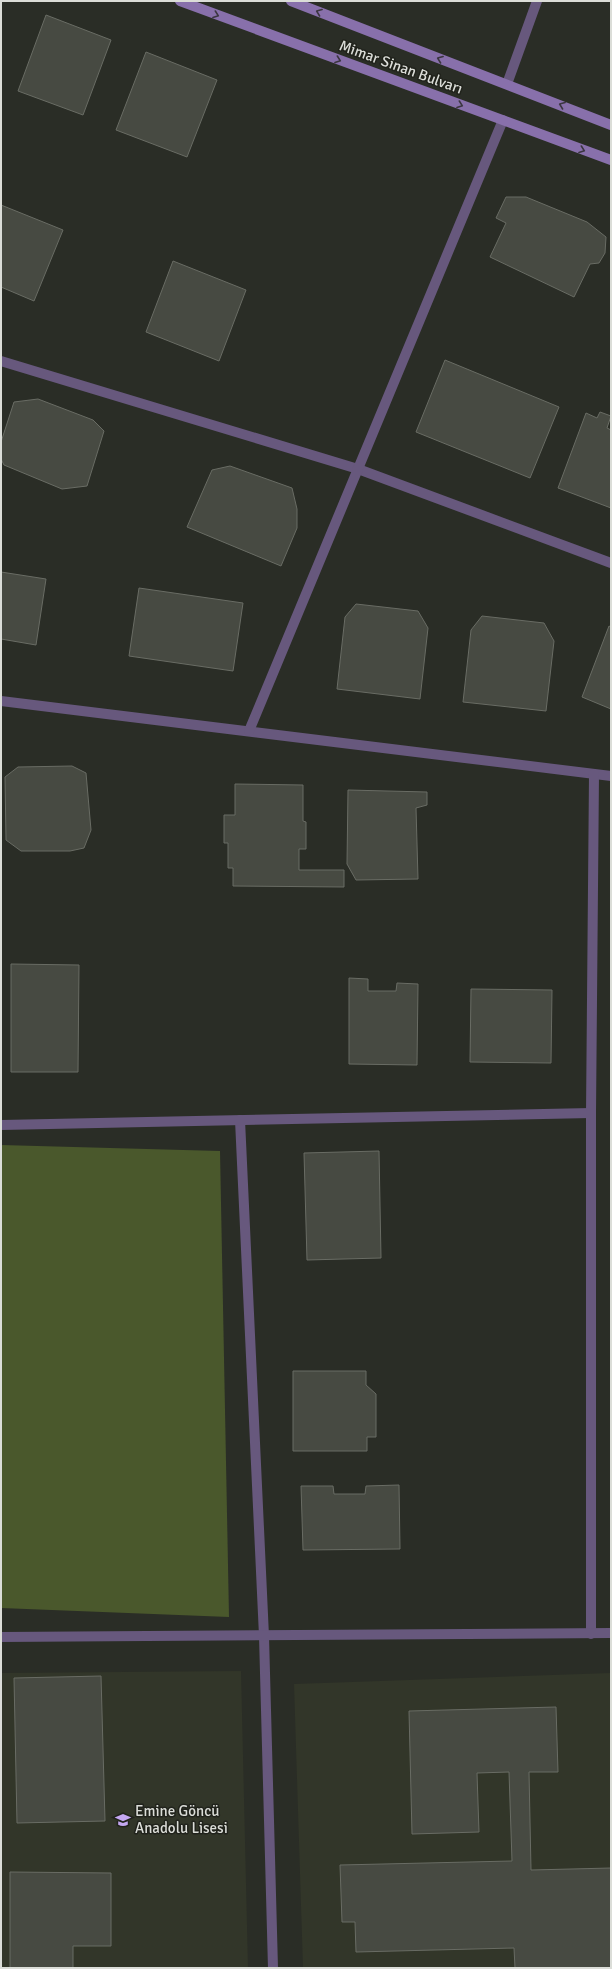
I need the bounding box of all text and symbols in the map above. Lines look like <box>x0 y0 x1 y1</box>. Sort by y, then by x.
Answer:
one-way arrow <box>316 8 323 16</box>
one-way arrow <box>213 10 220 18</box>
street label: Mimar Sinan Bulvarı <box>337 36 465 98</box>
one-way arrow <box>335 55 342 63</box>
one-way arrow <box>437 55 444 63</box>
one-way arrow <box>457 100 464 108</box>
one-way arrow <box>558 102 565 110</box>
one-way arrow <box>579 145 586 153</box>
place label: Emine Göncü Anadolu Lisesi <box>135 1802 228 1837</box>
school or university icon: Emine Göncü Anadolu Lisesi <box>114 1811 132 1829</box>

